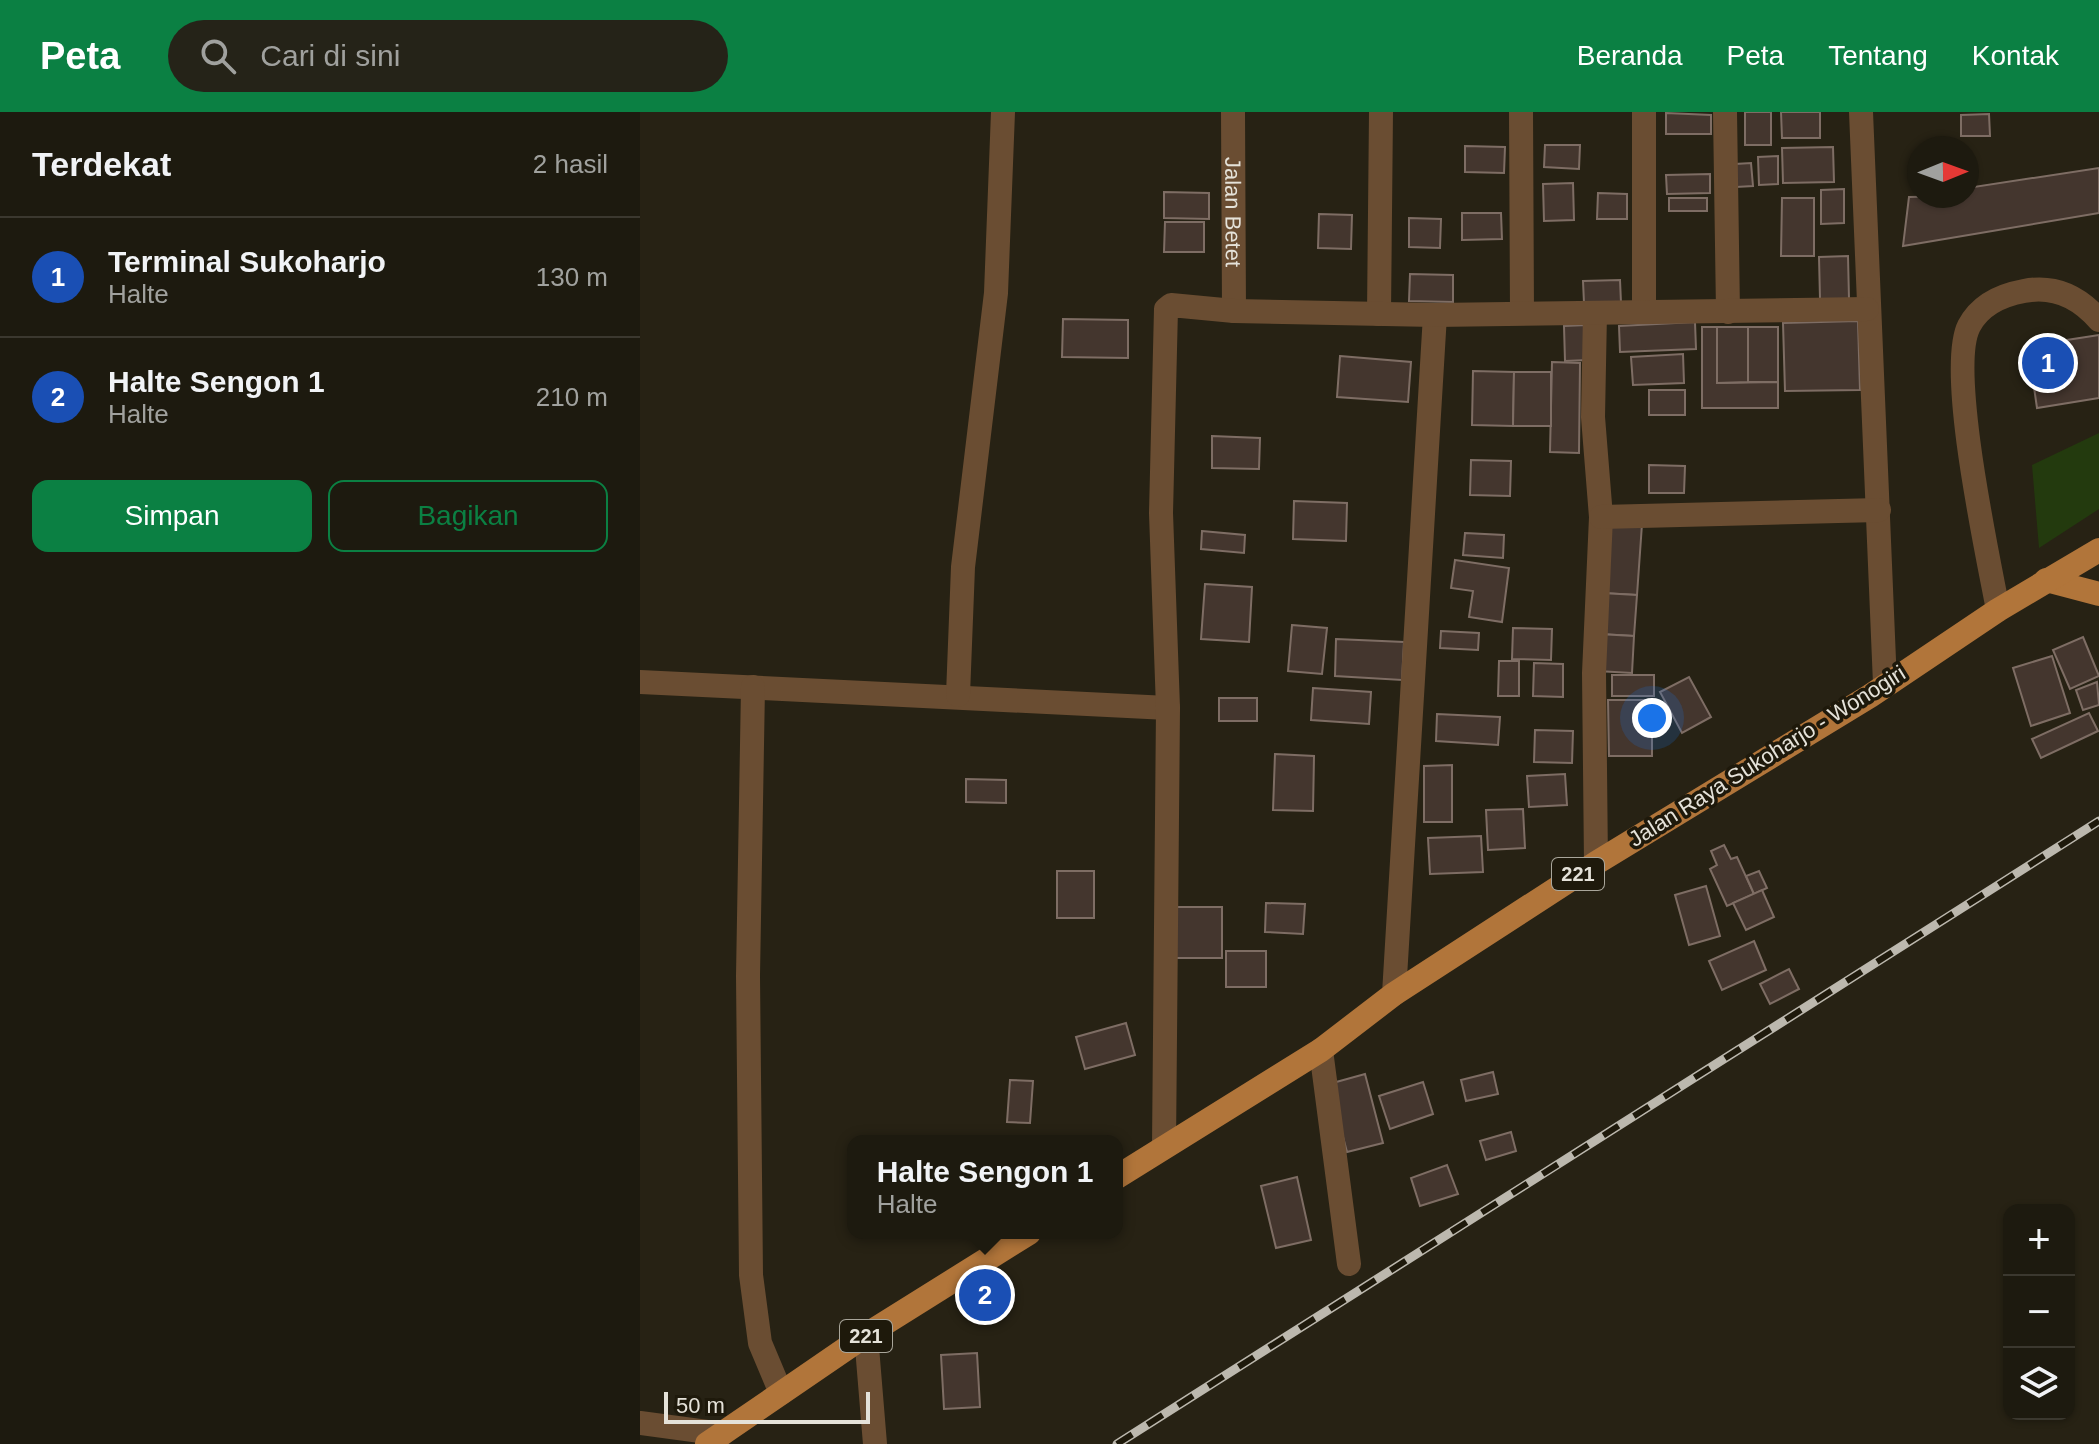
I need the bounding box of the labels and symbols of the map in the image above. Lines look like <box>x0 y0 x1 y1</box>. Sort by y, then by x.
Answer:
north arrow <box>1907 136 1979 208</box>
street label: Jalan Betet <box>1221 157 1246 267</box>
pin: 1 <box>2022 333 2074 393</box>
street label: Jalan Raya Sukoharjo - Wonogiri <box>1624 660 1910 852</box>
your location <box>1632 698 1672 738</box>
road number: 221 <box>1552 858 1604 890</box>
pin: 2 <box>959 1265 1011 1325</box>
road number: 221 <box>840 1320 892 1352</box>
scale bar <box>664 1388 870 1424</box>

